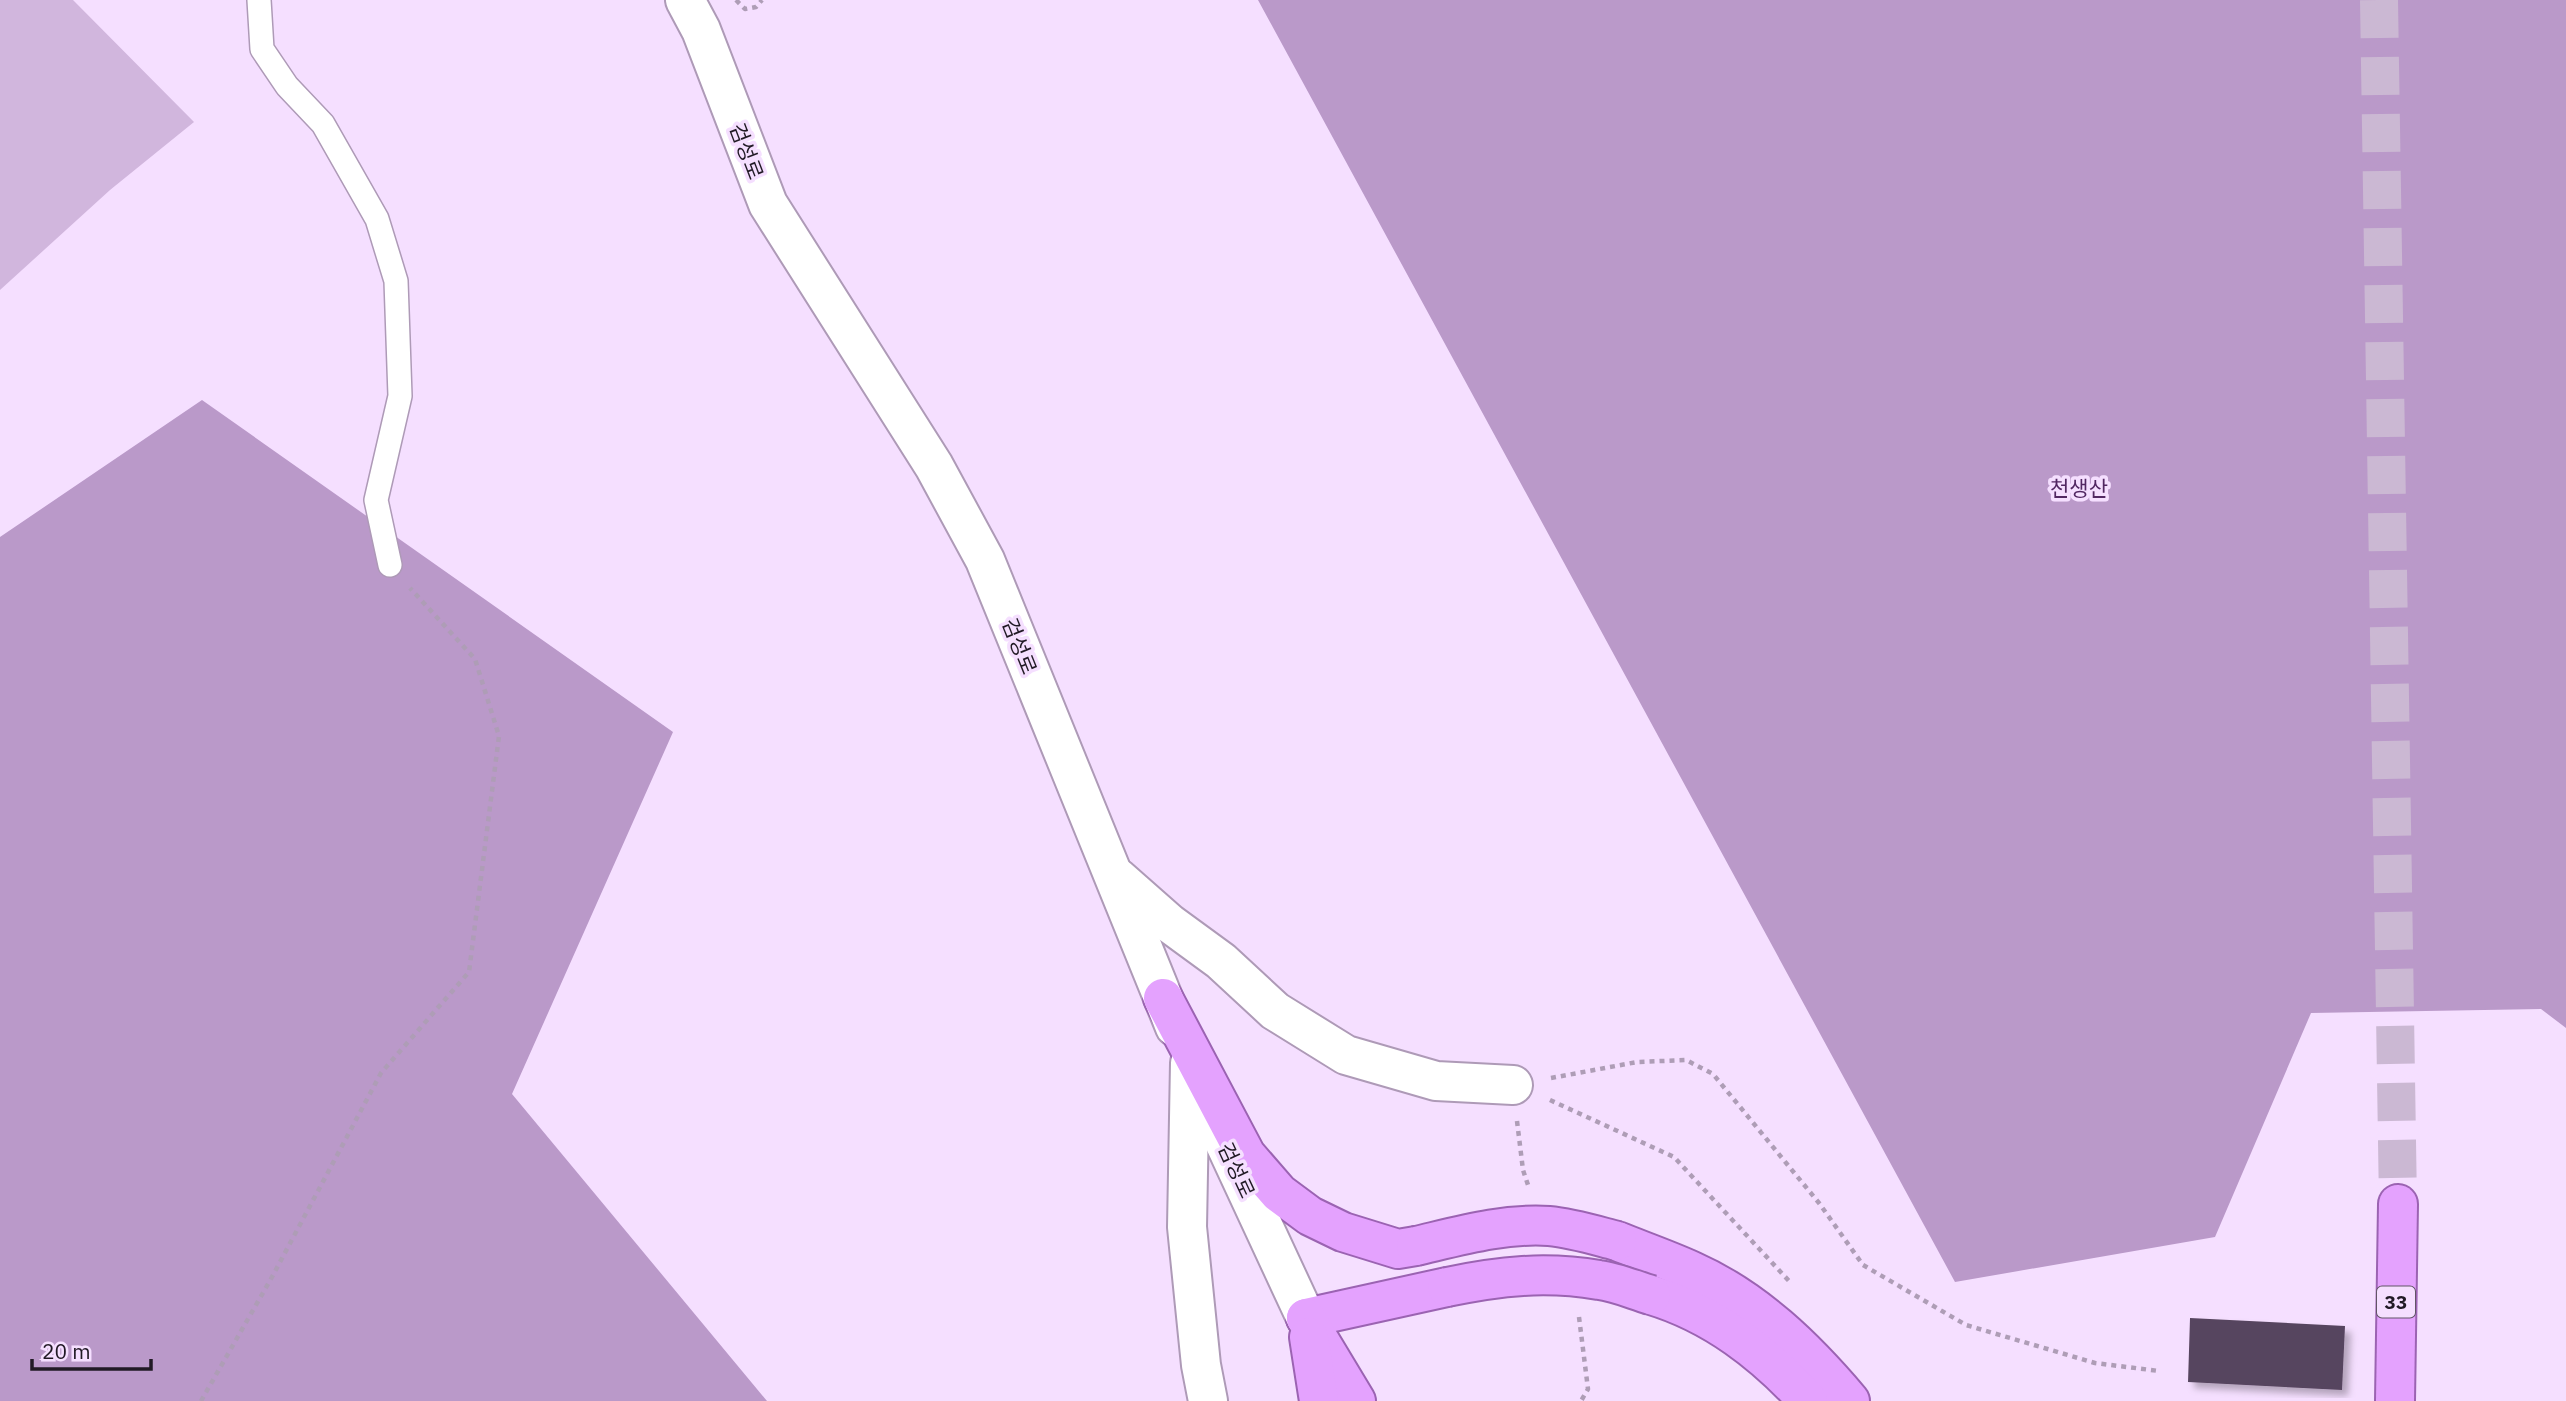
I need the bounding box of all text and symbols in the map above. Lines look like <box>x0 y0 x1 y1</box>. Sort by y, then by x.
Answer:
street label: 검성로 <box>724 119 770 183</box>
park label: 천생산 <box>2050 474 2108 502</box>
street label: 검성로 <box>996 614 1044 678</box>
street label: 검성로 <box>1212 1138 1262 1202</box>
road number: 33 <box>2377 1286 2415 1318</box>
scale bar <box>32 1328 150 1372</box>
text: 20 m <box>42 1337 91 1365</box>

